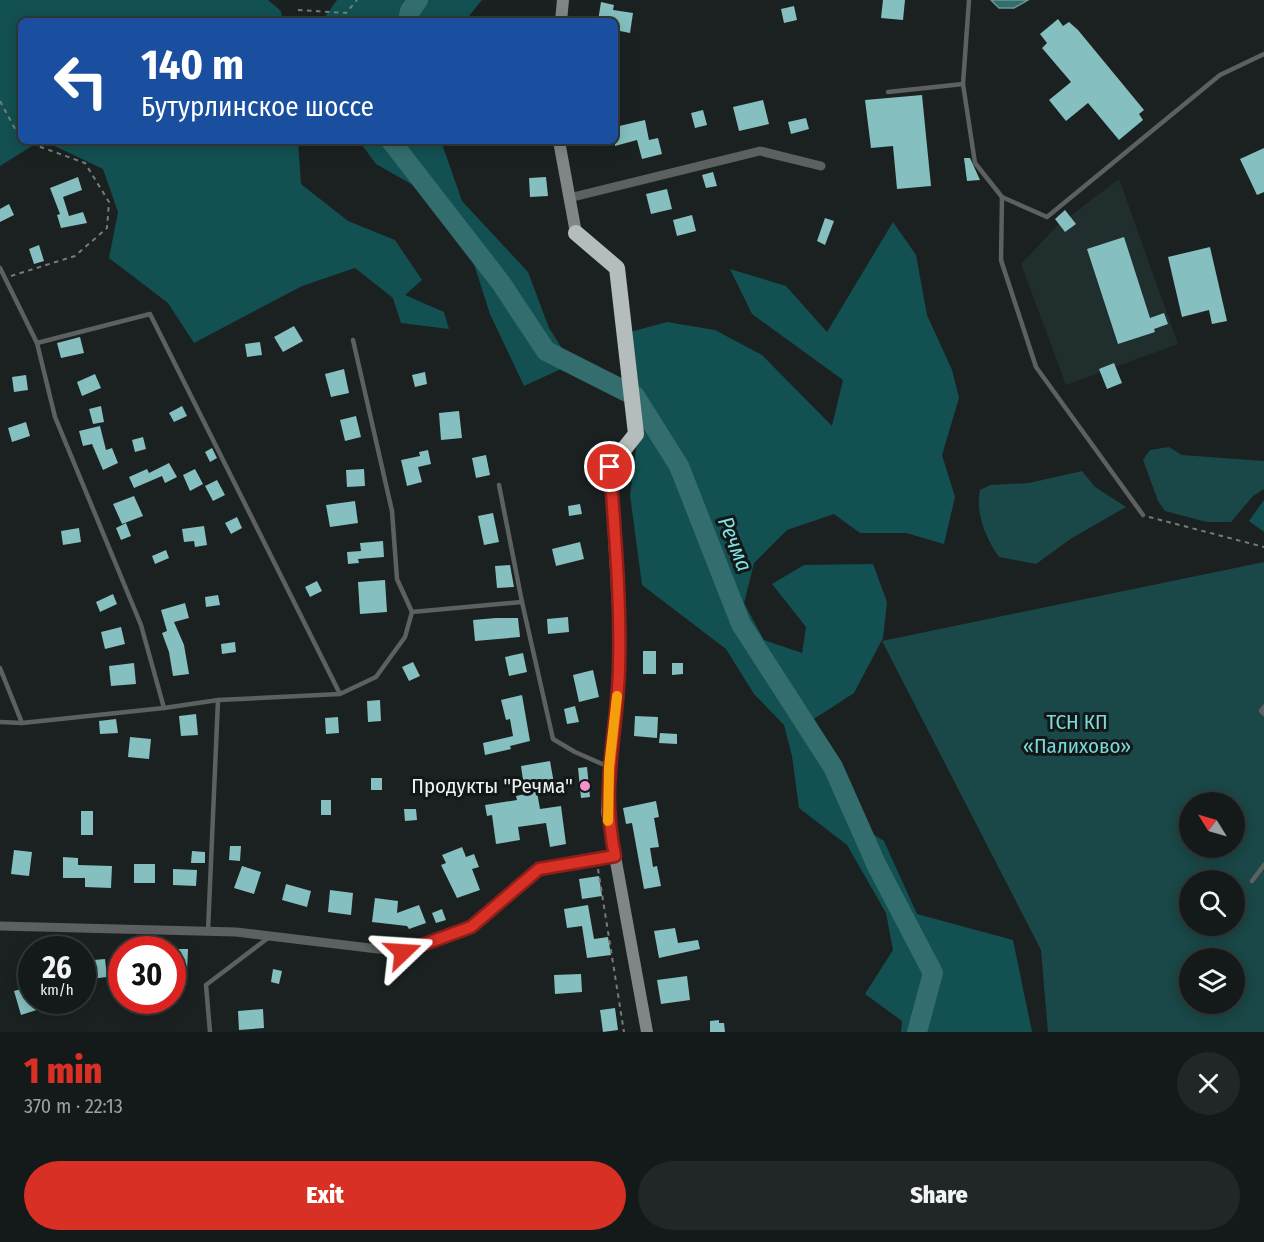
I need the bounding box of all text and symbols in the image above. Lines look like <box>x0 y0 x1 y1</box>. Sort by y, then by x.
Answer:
text: 140 m <box>141 40 244 90</box>
icon: left <box>42 42 120 120</box>
text: Бутурлинское шоссе <box>141 91 374 123</box>
pin <box>584 441 635 492</box>
icon: arrive <box>593 450 626 483</box>
water label: Речма <box>712 513 758 575</box>
park label: ТСН КП «Палихово» <box>1023 709 1131 759</box>
place label: Продукты "Речма" <box>411 773 573 799</box>
marker: Продукты "Речма" <box>578 779 592 793</box>
north arrow <box>1179 792 1245 858</box>
map controls <box>1179 792 1245 1014</box>
button: search <box>1179 870 1245 936</box>
position arrow <box>371 920 435 984</box>
speed limit sign: 30 <box>108 936 186 1014</box>
button: layers <box>1179 948 1245 1014</box>
text: 26 <box>42 950 72 986</box>
text: km/h <box>40 981 74 999</box>
text: 1 min <box>24 1049 102 1093</box>
button: close <box>1177 1052 1240 1115</box>
text: 370 m · 22:13 <box>24 1094 123 1118</box>
button: Exit <box>24 1161 626 1230</box>
button: Share <box>638 1161 1240 1230</box>

